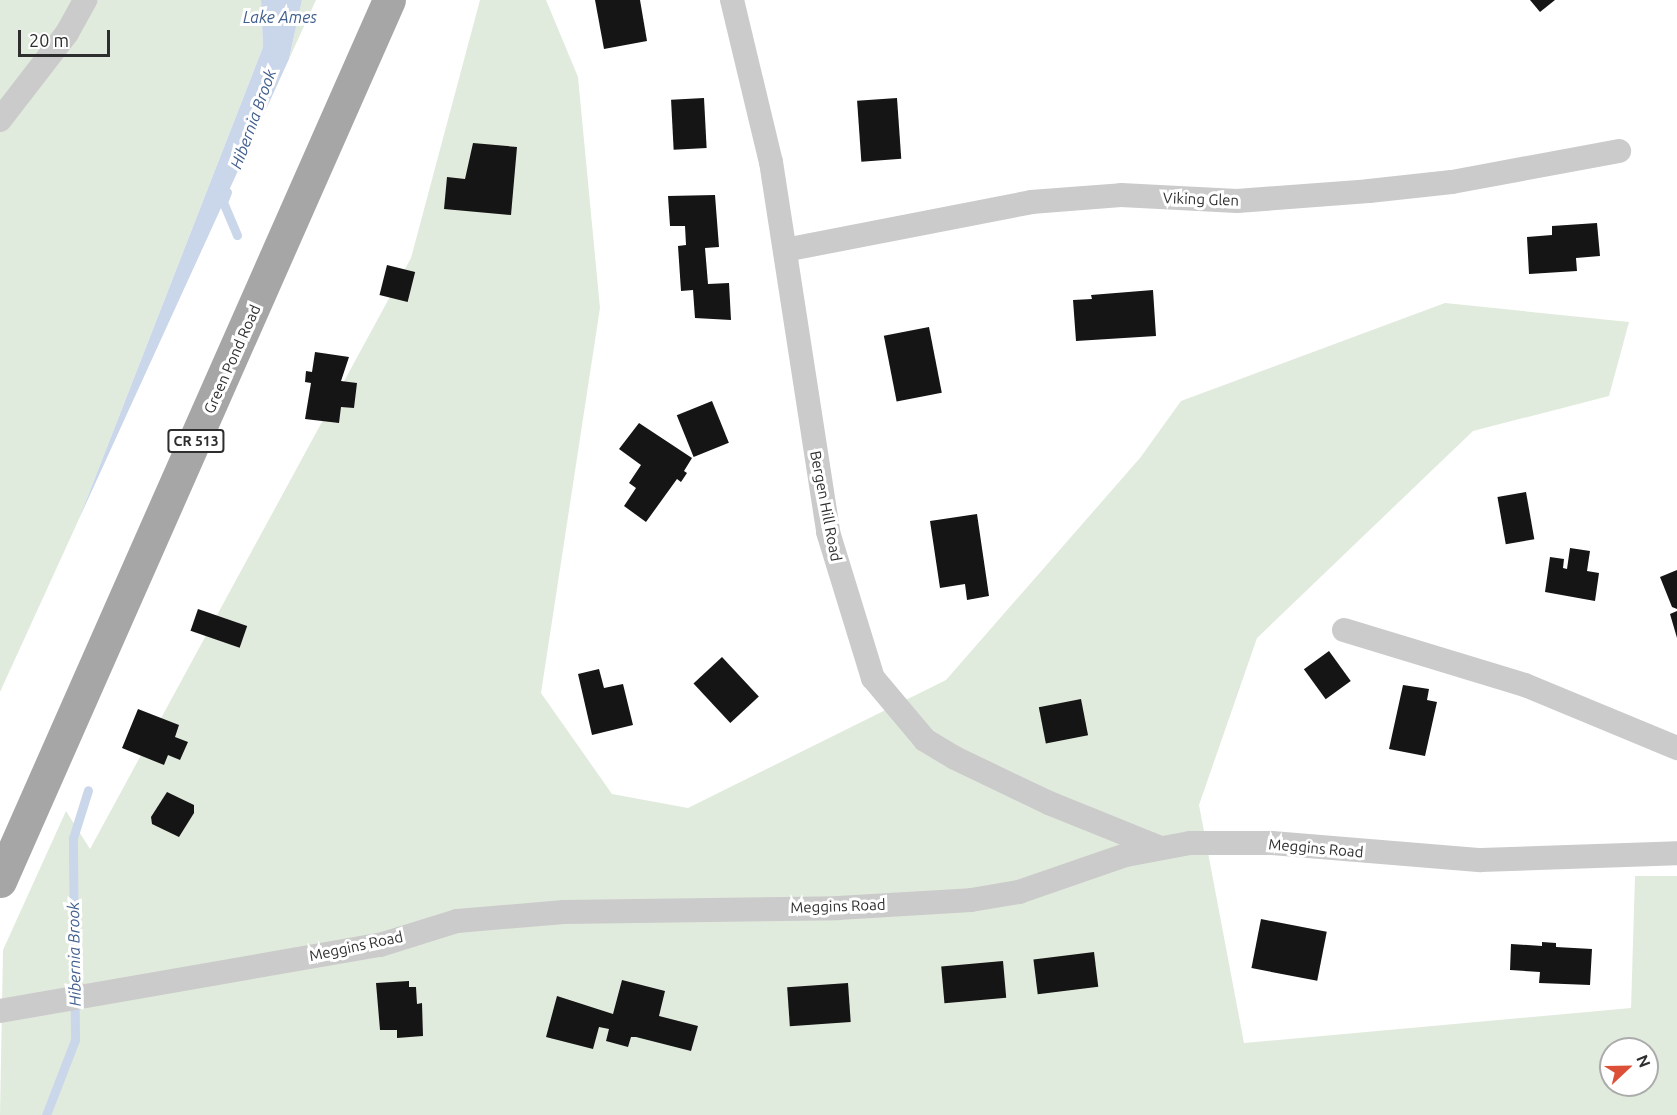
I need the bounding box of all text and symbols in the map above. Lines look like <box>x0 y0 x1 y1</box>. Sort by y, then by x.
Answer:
water label: Lake Ames <box>243 7 317 27</box>
scale bar <box>21 18 112 56</box>
text: 20 m <box>29 30 69 50</box>
water label: Hibernia Brook <box>226 67 280 171</box>
street label: Viking Glen <box>1163 189 1239 209</box>
street label: Green Pond Road <box>200 302 264 416</box>
road number: CR 513 <box>166 430 226 452</box>
street label: Bergen Hill Road <box>806 449 846 563</box>
street label: Meggins Road <box>1268 835 1364 861</box>
street label: Meggins Road <box>790 895 886 917</box>
water label: Hibernia Brook <box>63 902 85 1006</box>
street label: Meggins Road <box>308 927 404 965</box>
north arrow <box>1599 1037 1659 1097</box>
text: N <box>1633 1052 1654 1070</box>

